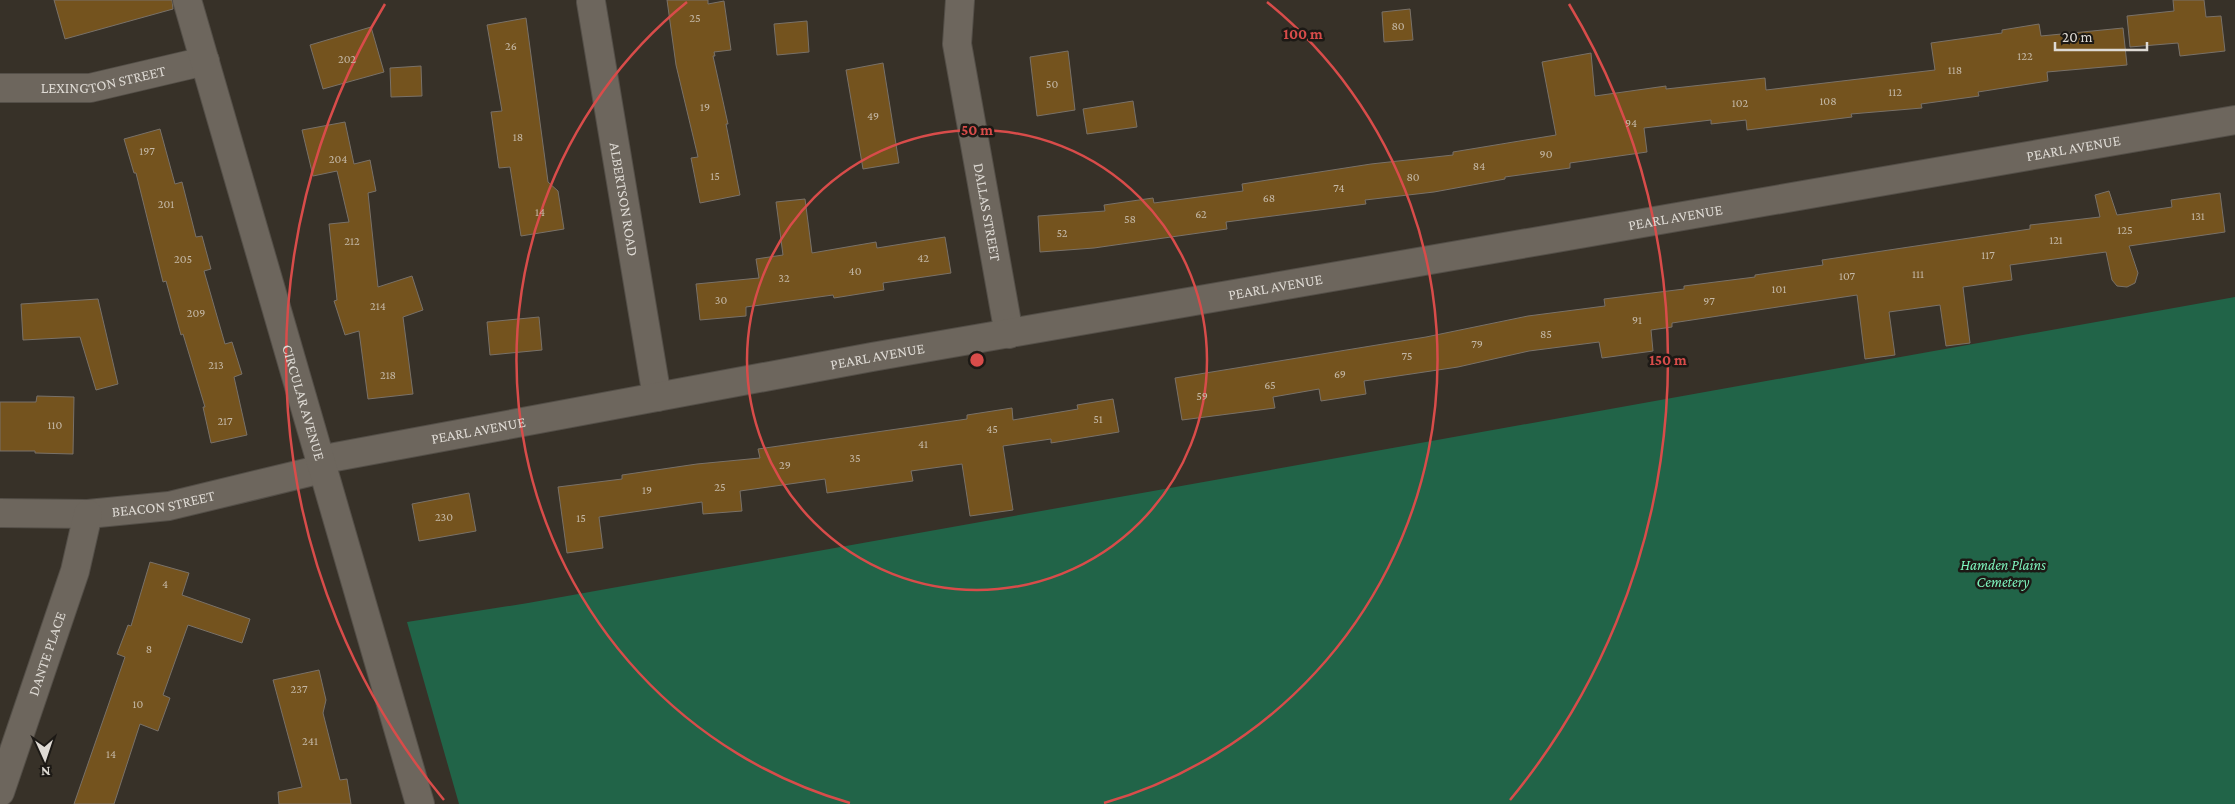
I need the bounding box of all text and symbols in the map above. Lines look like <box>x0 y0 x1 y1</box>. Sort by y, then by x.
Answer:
house number: 25 <box>689 11 701 25</box>
house number: 80 <box>1391 19 1405 33</box>
scale bar <box>2055 20 2148 52</box>
text: 100 m <box>1283 26 1323 42</box>
text: 20 m <box>2062 29 2093 45</box>
house number: 26 <box>505 39 517 53</box>
house number: 122 <box>2017 49 2033 63</box>
house number: 202 <box>338 52 356 66</box>
street label: LEXINGTON STREET <box>41 63 167 96</box>
house number: 118 <box>1948 63 1962 77</box>
house number: 50 <box>1046 77 1058 91</box>
house number: 112 <box>1888 85 1902 99</box>
house number: 108 <box>1819 94 1837 108</box>
house number: 102 <box>1732 96 1748 110</box>
house number: 19 <box>700 100 710 114</box>
house number: 49 <box>867 109 879 123</box>
house number: 94 <box>1625 116 1637 130</box>
text: 50 m <box>961 122 993 138</box>
house number: 18 <box>513 130 523 144</box>
street label: PEARL AVENUE <box>2025 132 2122 164</box>
street label: ALBERTSON ROAD <box>607 141 641 257</box>
house number: 197 <box>139 144 155 158</box>
house number: 90 <box>1540 147 1553 161</box>
house number: 204 <box>329 152 347 166</box>
house number: 84 <box>1473 159 1485 173</box>
street label: DALLAS STREET <box>970 162 1004 263</box>
house number: 15 <box>710 169 720 183</box>
house number: 80 <box>1406 170 1420 184</box>
house number: 74 <box>1333 181 1345 195</box>
house number: 68 <box>1263 191 1275 205</box>
house number: 201 <box>158 197 174 211</box>
street label: PEARL AVENUE <box>1627 201 1724 233</box>
house number: 14 <box>535 205 545 219</box>
house number: 62 <box>1195 207 1207 221</box>
house number: 131 <box>2191 209 2205 223</box>
house number: 58 <box>1124 212 1136 226</box>
house number: 125 <box>2117 223 2133 237</box>
house number: 52 <box>1056 226 1068 240</box>
house number: 121 <box>2049 233 2063 247</box>
house number: 212 <box>344 234 360 248</box>
house number: 117 <box>1981 248 1995 262</box>
house number: 42 <box>917 251 929 265</box>
house number: 205 <box>174 252 192 266</box>
house number: 40 <box>849 264 862 278</box>
house number: 111 <box>1912 267 1924 281</box>
house number: 107 <box>1839 269 1855 283</box>
house number: 32 <box>778 271 790 285</box>
street label: PEARL AVENUE <box>1227 271 1324 303</box>
house number: 101 <box>1772 282 1786 296</box>
house number: 30 <box>715 293 727 307</box>
house number: 97 <box>1703 294 1715 308</box>
house number: 214 <box>370 299 386 313</box>
house number: 209 <box>187 306 205 320</box>
house number: 91 <box>1632 313 1642 327</box>
house number: 85 <box>1540 327 1552 341</box>
house number: 79 <box>1471 337 1483 351</box>
street label: PEARL AVENUE <box>829 340 926 373</box>
street label: CIRCULAR AVENUE <box>279 343 328 462</box>
house number: 75 <box>1401 349 1413 363</box>
centre of rings <box>968 351 986 369</box>
text: 150 m <box>1649 352 1687 368</box>
house number: 213 <box>208 358 224 372</box>
house number: 69 <box>1334 367 1346 381</box>
house number: 218 <box>380 368 396 382</box>
house number: 65 <box>1264 378 1276 392</box>
house number: 59 <box>1196 389 1208 403</box>
house number: 51 <box>1093 412 1103 426</box>
house number: 217 <box>217 414 233 428</box>
street label: PEARL AVENUE <box>430 414 527 447</box>
house number: 110 <box>48 418 63 432</box>
house number: 45 <box>986 422 998 436</box>
house number: 41 <box>918 437 928 451</box>
house number: 35 <box>849 451 861 465</box>
house number: 29 <box>779 458 791 472</box>
house number: 25 <box>714 480 726 494</box>
house number: 19 <box>642 483 652 497</box>
street label: BEACON STREET <box>111 487 216 520</box>
house number: 230 <box>435 510 453 524</box>
house number: 15 <box>576 511 586 525</box>
park label: Hamden Plains Cemetery <box>1960 557 2046 591</box>
house number: 4 <box>162 577 168 591</box>
street label: DANTE PLACE <box>25 610 69 698</box>
house number: 8 <box>146 642 152 656</box>
house number: 237 <box>291 682 308 696</box>
house number: 10 <box>133 697 144 711</box>
north arrow <box>20 734 70 784</box>
house number: 241 <box>302 734 318 748</box>
house number: 14 <box>106 747 116 761</box>
text: N <box>40 764 51 780</box>

